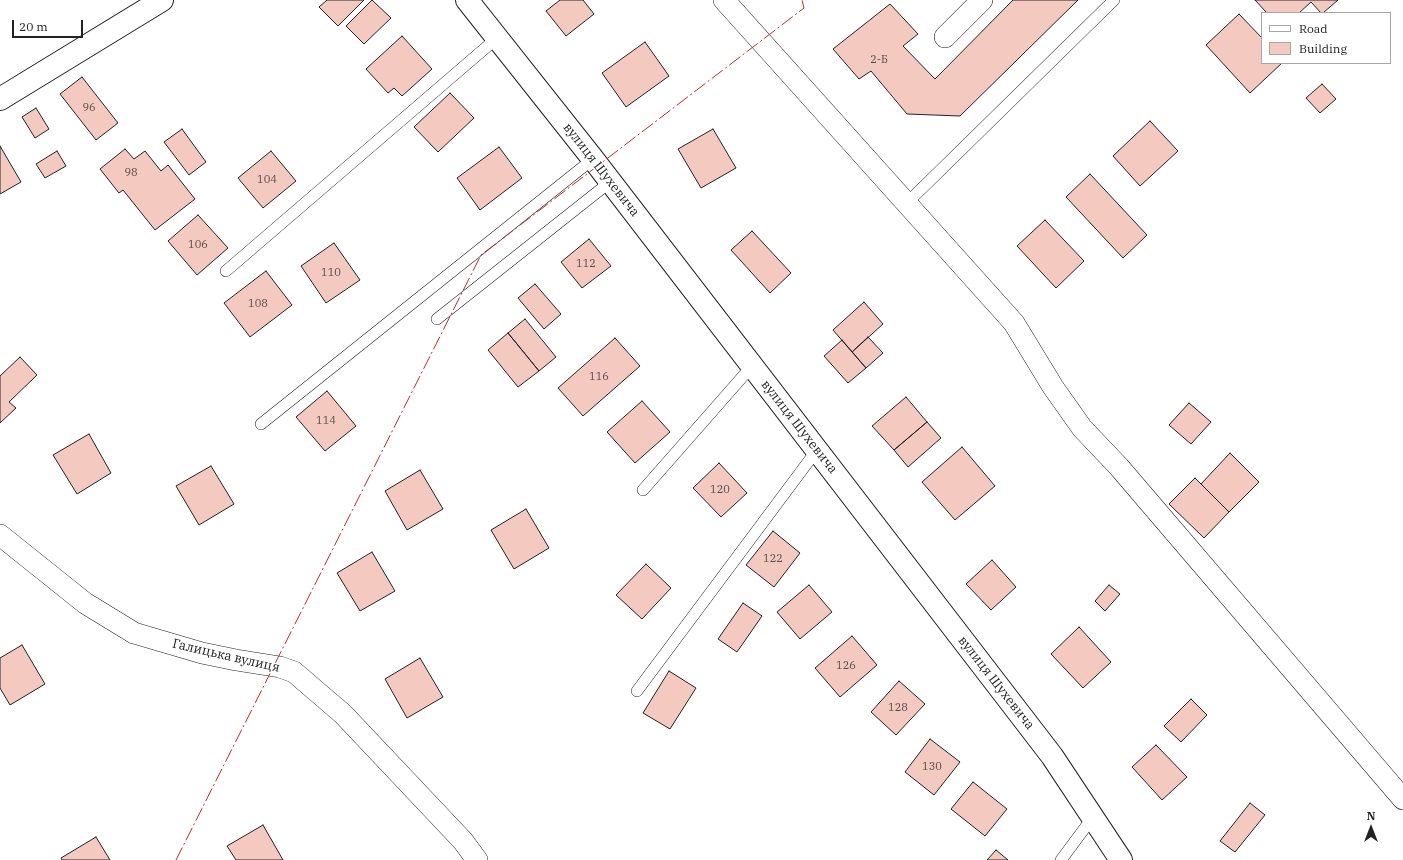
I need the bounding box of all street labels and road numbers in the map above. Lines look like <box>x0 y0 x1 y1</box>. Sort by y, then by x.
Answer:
street label: вулиця Шухевича <box>560 120 642 220</box>
street label: вулиця Шухевича <box>758 377 840 477</box>
street label: вулиця Шухевича <box>955 633 1037 733</box>
street label: Галицька вулиця <box>171 636 281 676</box>

